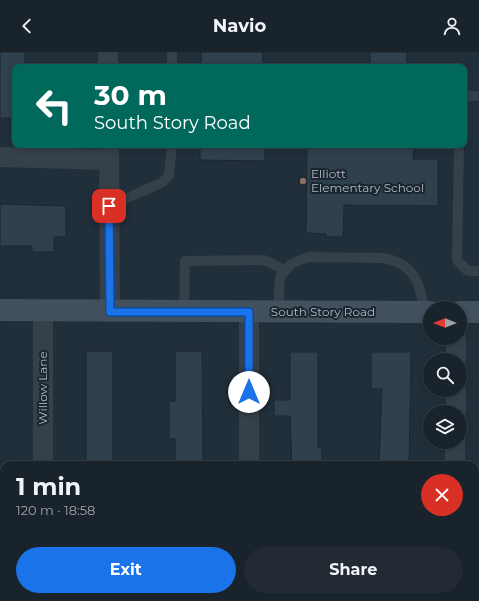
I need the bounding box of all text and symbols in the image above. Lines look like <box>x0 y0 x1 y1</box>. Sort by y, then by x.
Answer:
icon: back <box>16 15 38 37</box>
text: Navio <box>213 15 266 37</box>
icon: person <box>441 15 463 37</box>
text: 30 m <box>94 78 167 112</box>
icon: left <box>28 80 80 132</box>
text: South Story Road <box>94 112 251 134</box>
place label: Elliott Elementary School <box>311 166 424 195</box>
marker: Elliott Elementary School <box>298 176 308 186</box>
pin <box>92 189 126 223</box>
icon: arrive <box>98 195 120 217</box>
north arrow <box>423 301 467 345</box>
map controls <box>423 301 467 449</box>
street label: South Story Road <box>271 304 375 319</box>
street label: Willow Lane <box>35 351 50 425</box>
button: search <box>423 353 467 397</box>
position arrow <box>228 371 270 413</box>
button: layers <box>423 405 467 449</box>
text: 1 min <box>16 472 81 501</box>
button: close <box>421 474 463 516</box>
text: 120 m · 18:58 <box>16 502 95 518</box>
button: Exit <box>16 547 236 593</box>
button: Share <box>244 547 463 593</box>

